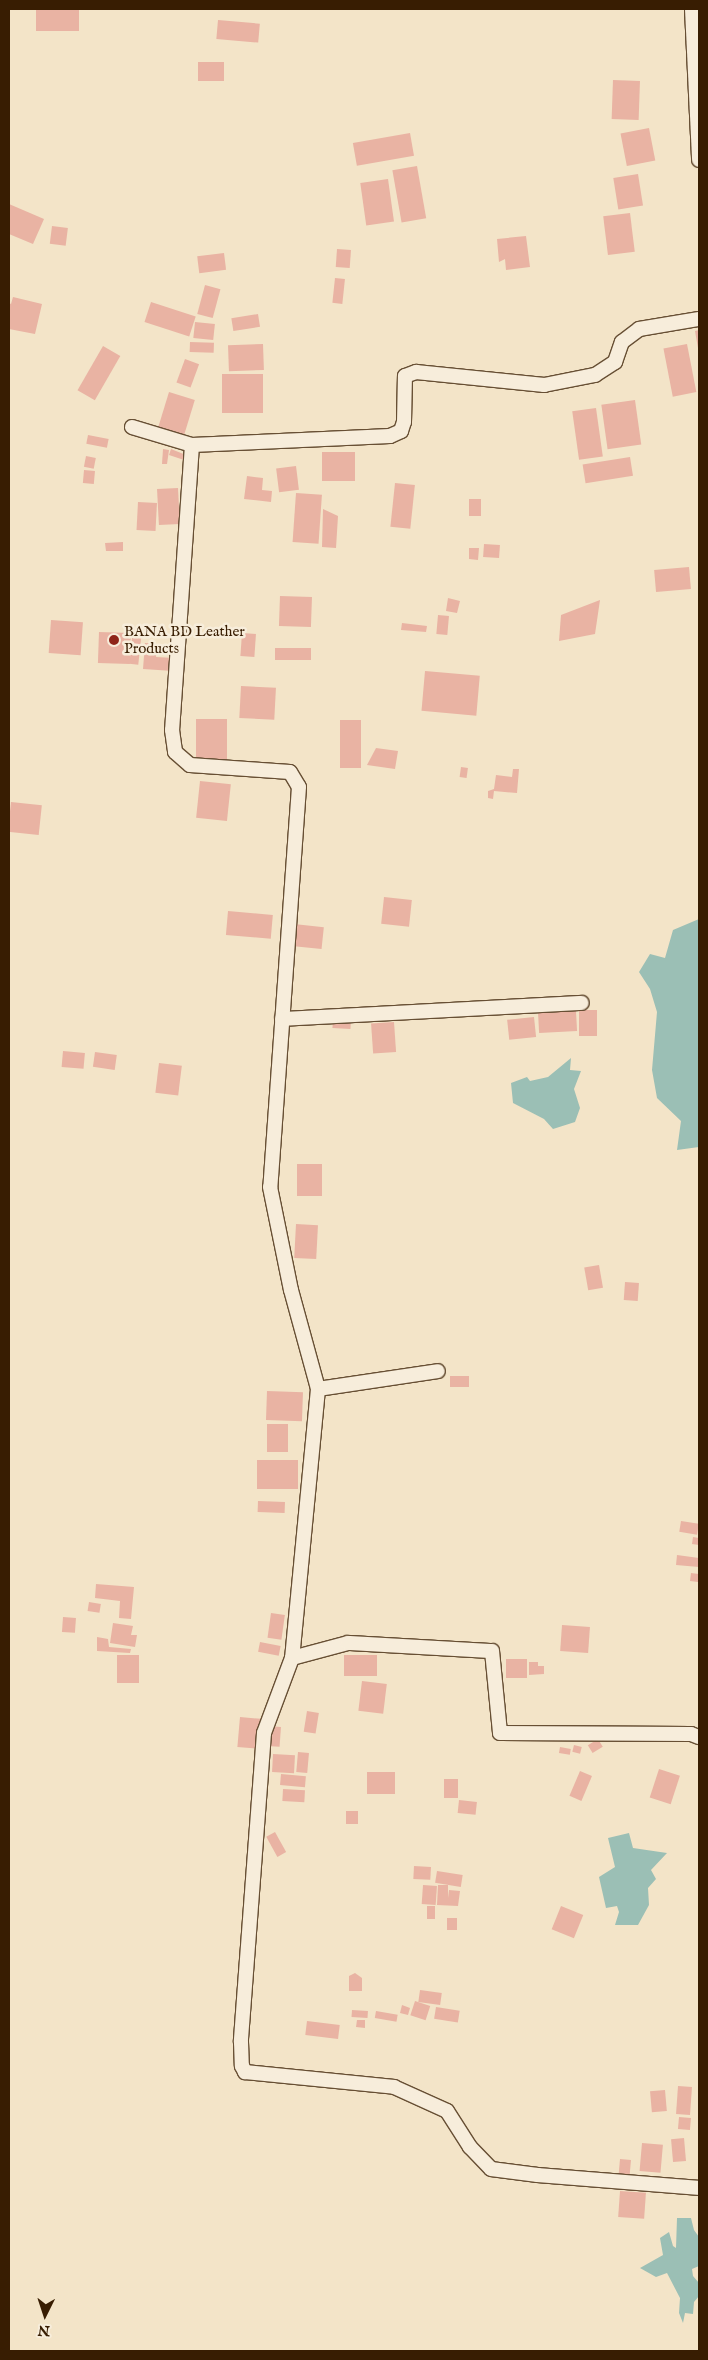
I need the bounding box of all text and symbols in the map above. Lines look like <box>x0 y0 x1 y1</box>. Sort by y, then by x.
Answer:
place label: BANA BD Leather Products <box>124 622 245 657</box>
marker: BANA BD Leather Products <box>108 634 120 646</box>
north arrow <box>20 2290 70 2340</box>
text: N <box>37 2321 51 2339</box>

